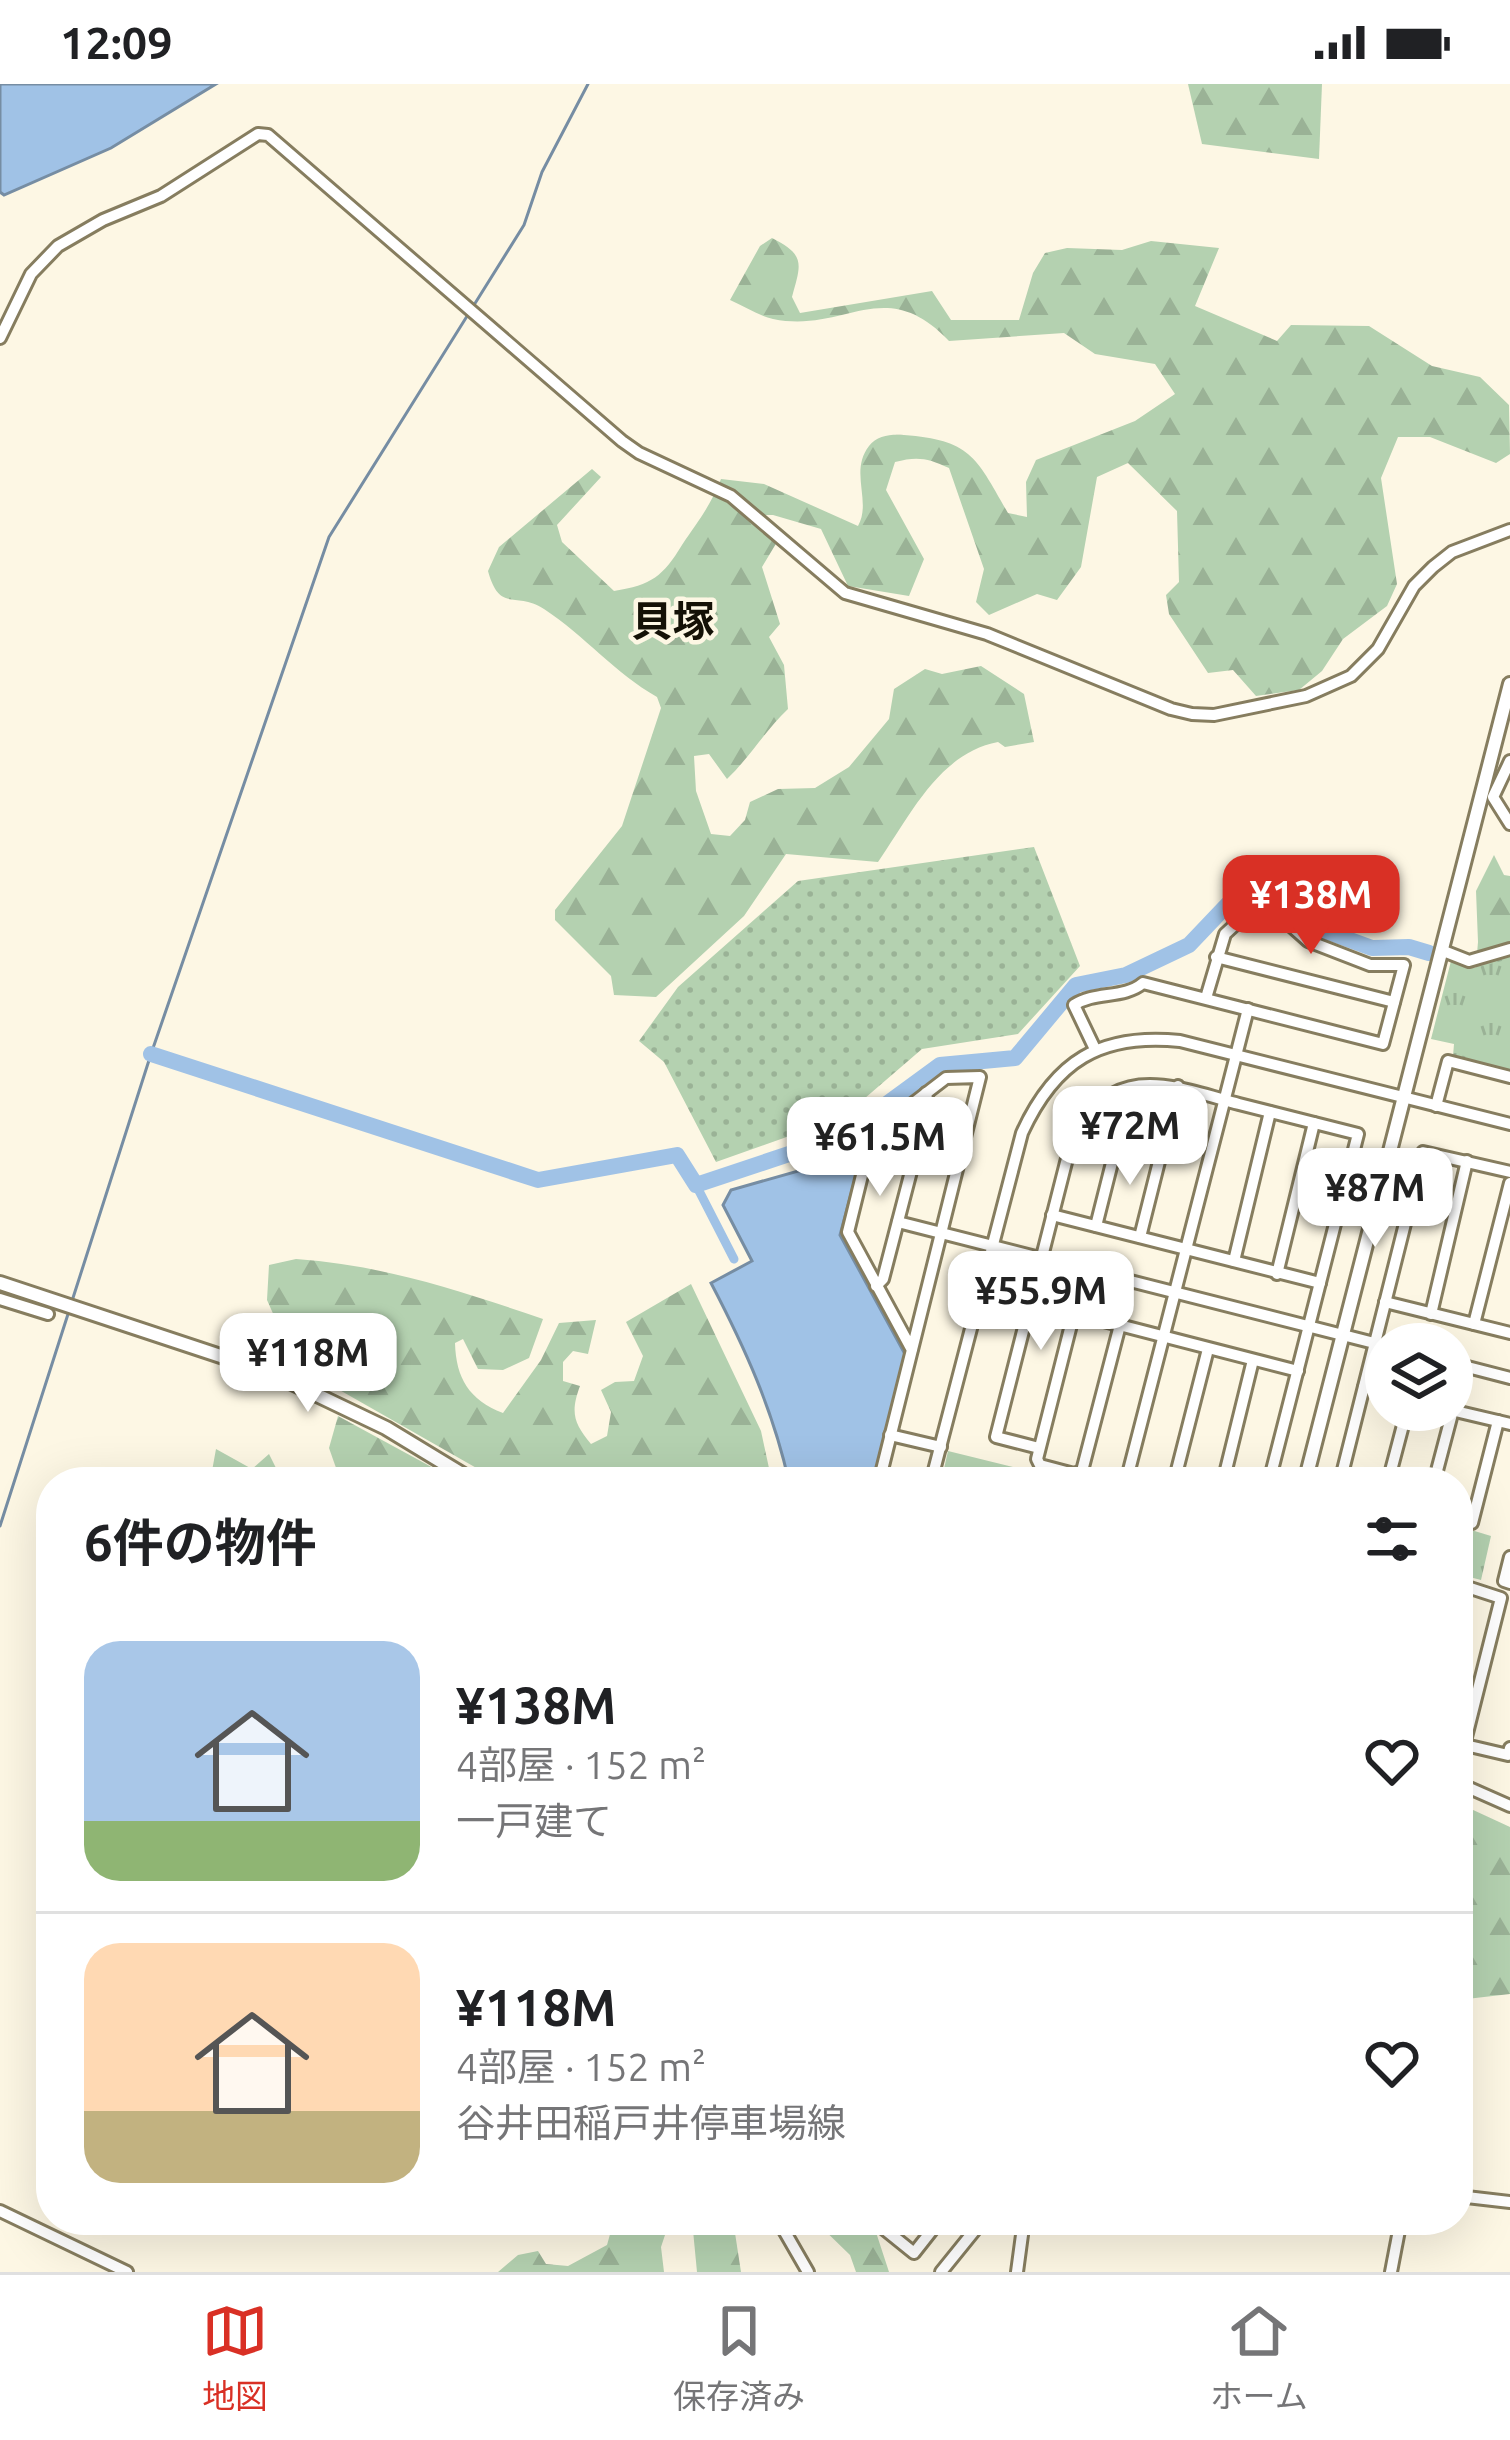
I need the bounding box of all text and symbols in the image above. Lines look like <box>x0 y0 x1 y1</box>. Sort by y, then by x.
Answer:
text: 12:09 <box>60 17 173 68</box>
district label: 貝塚 <box>631 597 715 644</box>
pin: ¥138M <box>1227 855 1395 957</box>
text: ¥138M <box>1250 872 1372 915</box>
pin: ¥72M <box>1059 1086 1201 1188</box>
pin: ¥61.5M <box>782 1097 978 1199</box>
text: ¥72M <box>1080 1103 1180 1146</box>
text: ¥61.5M <box>814 1114 946 1157</box>
pin: ¥87M <box>1304 1148 1446 1250</box>
text: ¥87M <box>1325 1165 1425 1208</box>
pin: ¥55.9M <box>943 1251 1139 1353</box>
text: ¥55.9M <box>975 1268 1107 1311</box>
pin: ¥118M <box>224 1313 392 1415</box>
map controls <box>1365 1323 1473 1431</box>
button: layers <box>1365 1323 1473 1431</box>
text: ¥118M <box>247 1330 369 1373</box>
icon: filters <box>1359 1506 1425 1572</box>
text: 6件の物件 <box>84 1513 317 1571</box>
text: ¥138M <box>456 1676 616 1734</box>
icon: home <box>180 1689 324 1833</box>
icon: heart <box>1359 1728 1425 1794</box>
text: 4部屋 · 152 m² <box>456 1743 706 1786</box>
text: 一戸建て <box>456 1799 612 1842</box>
text: ¥118M <box>456 1978 616 2036</box>
icon: home <box>180 1991 324 2135</box>
icon: heart <box>1359 2030 1425 2096</box>
text: 4部屋 · 152 m² <box>456 2045 706 2088</box>
text: 谷井田稲戸井停車場線 <box>456 2101 846 2144</box>
tab: 地図 <box>202 2298 268 2418</box>
tab: 保存済み <box>673 2298 805 2418</box>
tab: ホーム <box>1210 2298 1308 2418</box>

